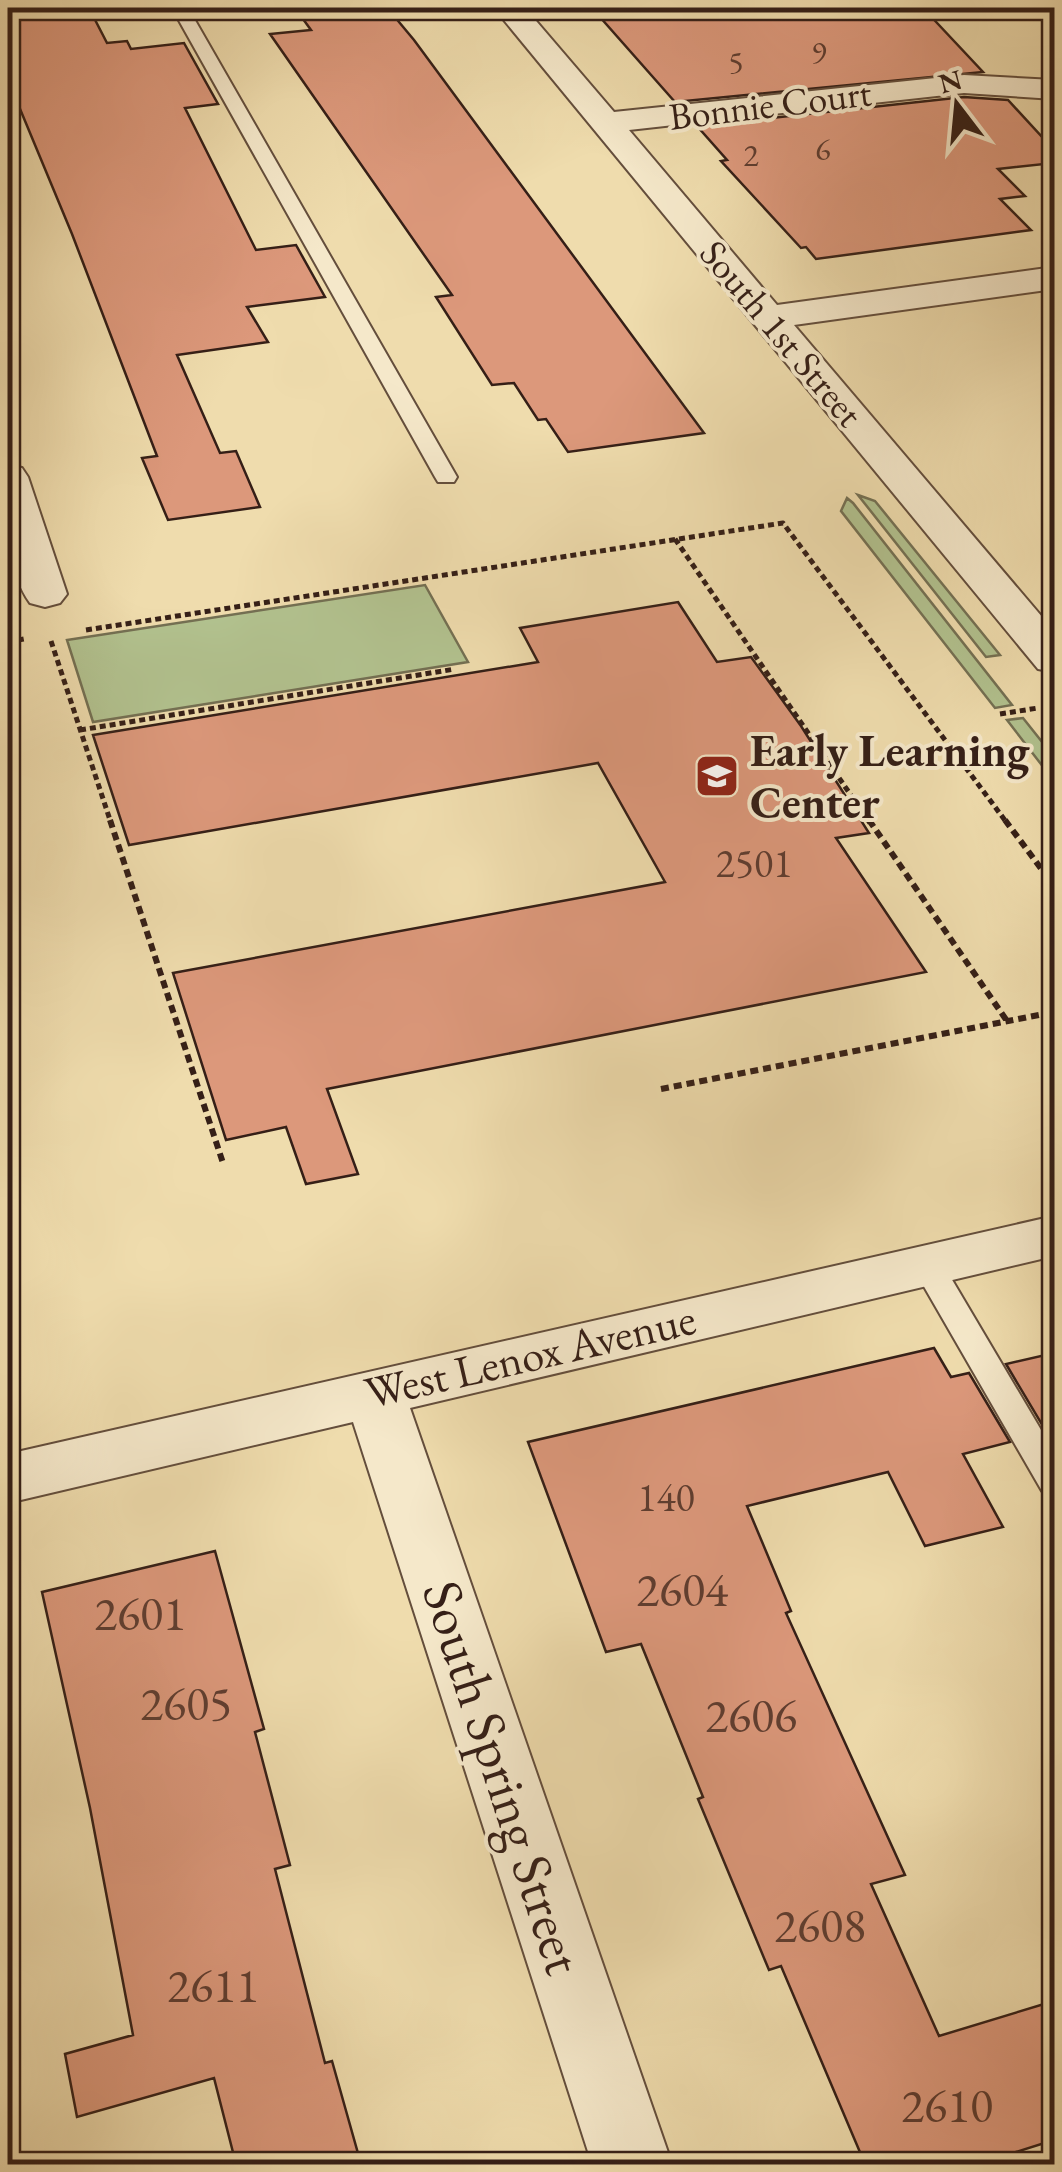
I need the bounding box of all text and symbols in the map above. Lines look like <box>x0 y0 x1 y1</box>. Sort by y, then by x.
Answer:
house number: 9 <box>811 31 827 73</box>
house number: 5 <box>728 41 744 83</box>
north arrow <box>907 55 1007 155</box>
text: N <box>934 60 966 101</box>
street label: Bonnie Court <box>666 67 874 141</box>
house number: 6 <box>815 128 831 170</box>
house number: 2 <box>743 134 759 176</box>
street label: South 1st Street <box>690 229 874 437</box>
place label: Early Learning Center <box>750 721 1030 831</box>
school or university icon: Early Learning Center <box>694 753 740 799</box>
house number: 2501 <box>716 837 792 889</box>
street label: West Lenox Avenue <box>359 1289 701 1421</box>
house number: 140 <box>637 1471 695 1523</box>
house number: 2604 <box>636 1558 729 1620</box>
street label: South Spring Street <box>407 1571 601 1983</box>
house number: 2601 <box>94 1582 186 1644</box>
house number: 2605 <box>140 1672 232 1734</box>
house number: 2606 <box>705 1684 797 1746</box>
house number: 2608 <box>774 1894 866 1956</box>
house number: 2611 <box>167 1954 259 2016</box>
house number: 2610 <box>901 2074 993 2136</box>

